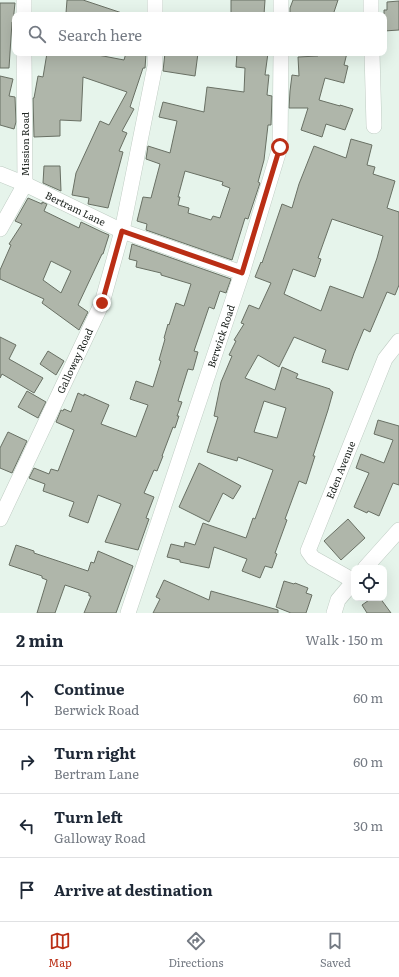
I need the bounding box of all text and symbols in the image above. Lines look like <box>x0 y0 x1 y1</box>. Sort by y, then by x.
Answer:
search box <box>12 12 387 56</box>
icon: search <box>26 23 48 45</box>
text: Search here <box>58 23 142 46</box>
street label: Mission Road <box>17 112 32 176</box>
route start <box>271 138 289 156</box>
street label: Bertram Lane <box>43 187 108 229</box>
route end <box>93 294 111 312</box>
street label: Berwick Road <box>203 302 238 370</box>
street label: Galloway Road <box>52 325 96 396</box>
street label: Eden Avenue <box>322 438 358 501</box>
map controls <box>351 565 387 601</box>
button: locate <box>351 565 387 601</box>
text: 2 min <box>16 627 64 652</box>
text: Walk · 150 m <box>306 630 383 649</box>
text: Continue <box>54 677 124 700</box>
icon: ahead <box>16 687 38 709</box>
text: 60 m <box>353 688 383 707</box>
text: Berwick Road <box>54 700 139 719</box>
text: Turn right <box>54 741 136 764</box>
icon: right <box>16 751 38 773</box>
text: 60 m <box>353 752 383 771</box>
text: Bertram Lane <box>54 764 139 783</box>
text: Turn left <box>54 805 123 828</box>
icon: left <box>16 815 38 837</box>
text: 30 m <box>353 816 383 835</box>
text: Galloway Road <box>54 828 146 847</box>
text: Arrive at destination <box>54 878 213 901</box>
icon: arrive <box>16 879 38 901</box>
tab: Map <box>48 930 72 970</box>
tab: Directions <box>168 930 223 970</box>
tab: Saved <box>320 930 351 970</box>

